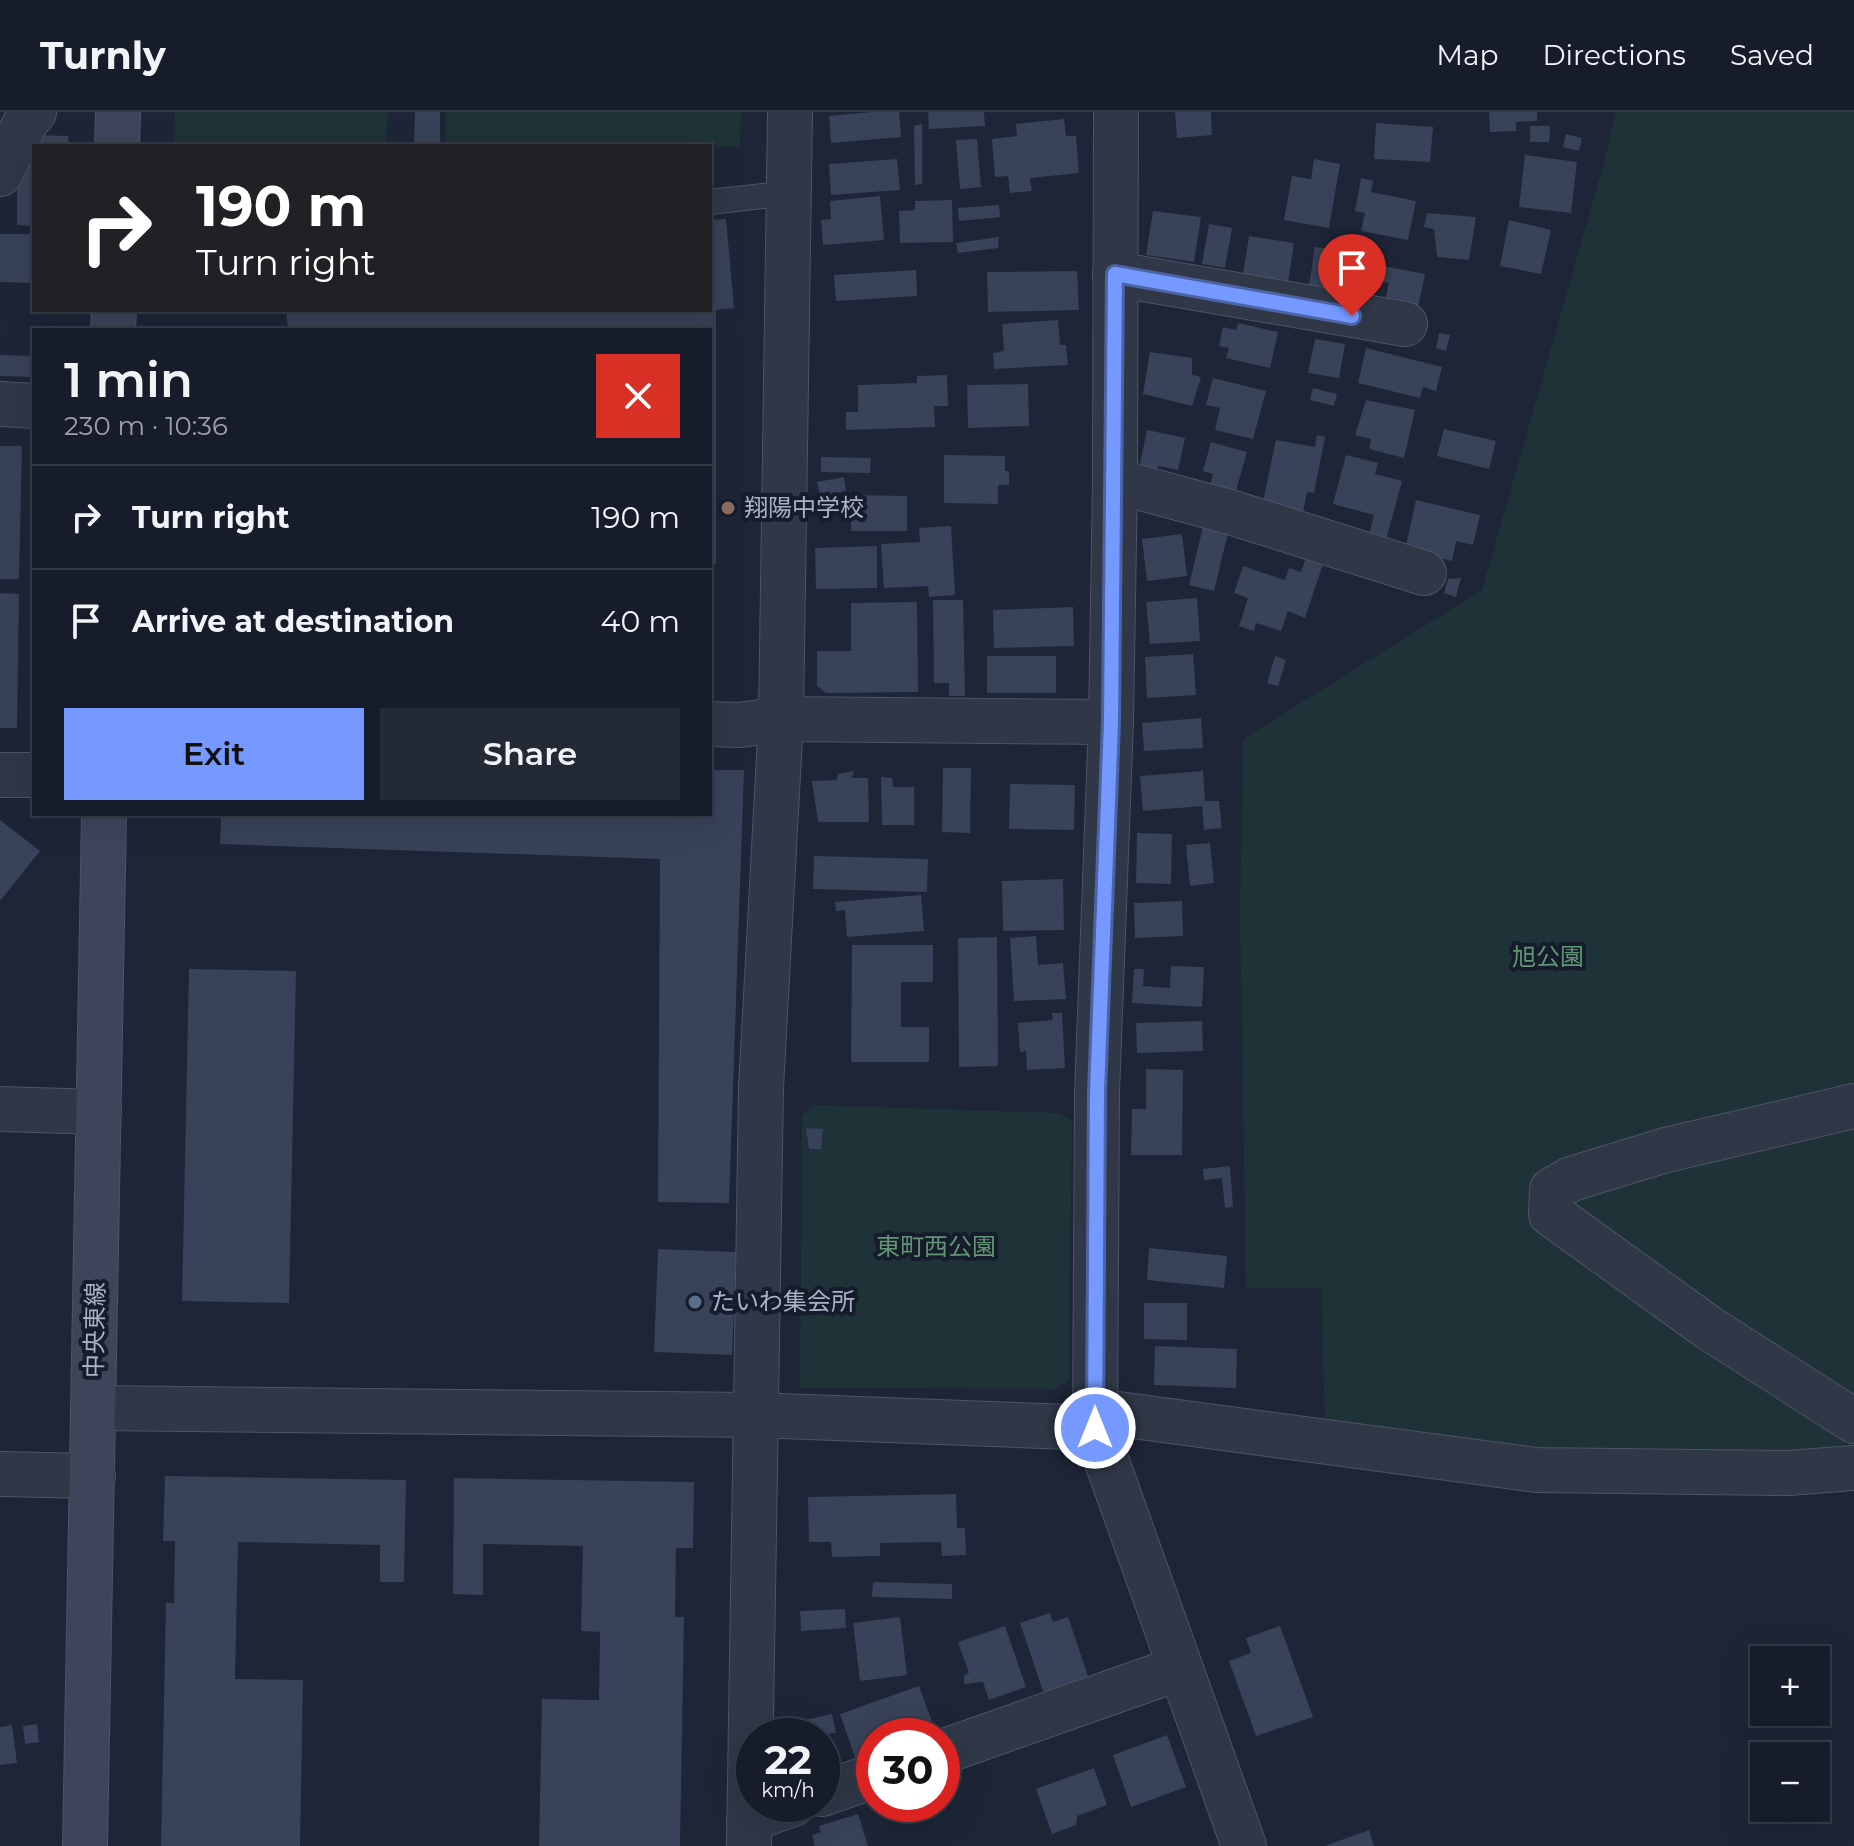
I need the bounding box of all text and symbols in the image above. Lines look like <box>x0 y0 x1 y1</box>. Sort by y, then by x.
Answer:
text: Turnly <box>40 32 166 79</box>
text: Map <box>1436 38 1498 72</box>
text: Directions <box>1542 38 1686 72</box>
text: Saved <box>1730 38 1814 72</box>
text: 190 m <box>196 172 366 240</box>
icon: right <box>64 176 168 280</box>
pin <box>1318 234 1386 316</box>
text: Turn right <box>196 240 376 284</box>
icon: arrive <box>1330 246 1374 290</box>
text: 1 min <box>64 351 193 409</box>
button: close <box>596 354 680 438</box>
text: 230 m · 10:36 <box>64 410 228 442</box>
place label: 翔陽中学校 <box>744 493 864 522</box>
icon: right <box>64 495 108 539</box>
text: Turn right <box>132 499 289 536</box>
text: 190 m <box>591 499 680 536</box>
marker: 翔陽中学校 <box>719 499 737 517</box>
icon: arrive <box>64 599 108 643</box>
text: Arrive at destination <box>132 603 454 640</box>
text: 40 m <box>601 603 680 640</box>
button: Exit <box>64 708 364 800</box>
button: Share <box>380 708 680 800</box>
park label: 旭公園 <box>1512 942 1584 971</box>
park label: 東町西公園 <box>876 1232 996 1261</box>
street label: 中央東線 <box>79 1282 110 1378</box>
place label: たいわ集会所 <box>711 1287 855 1316</box>
marker: たいわ集会所 <box>686 1293 704 1311</box>
position arrow <box>1053 1386 1137 1470</box>
map controls <box>1750 1646 1830 1822</box>
button: + <box>1750 1646 1830 1726</box>
speed limit sign: 30 <box>856 1718 960 1822</box>
text: 22 <box>764 1735 812 1784</box>
button: − <box>1750 1742 1830 1822</box>
text: km/h <box>761 1778 815 1802</box>

